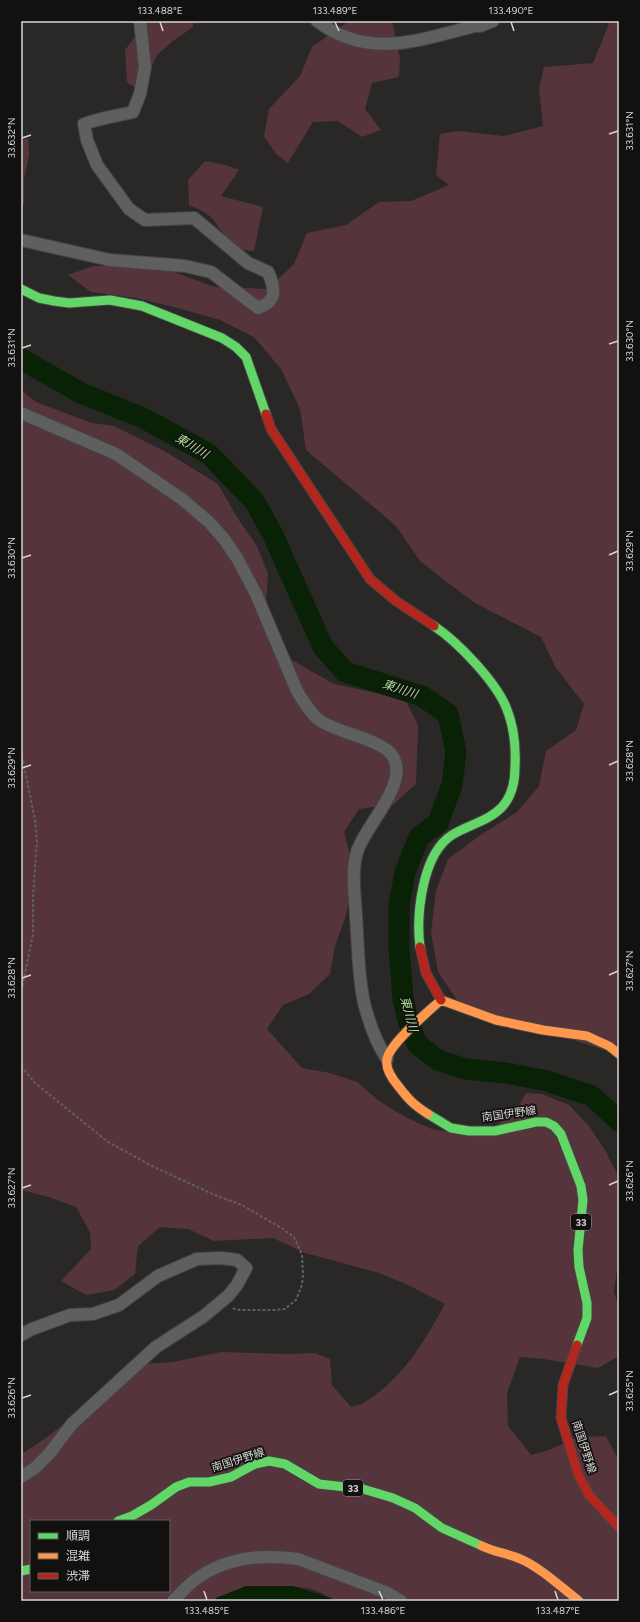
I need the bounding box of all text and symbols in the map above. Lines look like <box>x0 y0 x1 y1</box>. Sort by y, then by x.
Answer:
text: 133.488°E <box>137 4 183 17</box>
text: 133.489°E <box>313 4 357 17</box>
text: 133.490°E <box>489 4 534 17</box>
text: 33.631°N <box>623 111 636 151</box>
text: 33.632°N <box>5 117 18 159</box>
text: 33.630°N <box>623 320 636 362</box>
text: 33.631°N <box>5 328 18 368</box>
water label: 東川川 <box>173 431 213 462</box>
text: 33.629°N <box>623 530 636 572</box>
text: 33.630°N <box>5 537 18 579</box>
water label: 東川川 <box>381 677 421 702</box>
text: 33.628°N <box>623 740 636 782</box>
text: 33.629°N <box>5 747 18 789</box>
text: 33.627°N <box>623 950 636 992</box>
text: 33.628°N <box>5 957 18 999</box>
water label: 東川川 <box>398 995 421 1035</box>
street label: 南国伊野線 <box>481 1104 537 1124</box>
text: 33.626°N <box>623 1160 636 1202</box>
text: 33.627°N <box>5 1167 18 1209</box>
road number: 33 <box>571 1214 591 1230</box>
text: 33.625°N <box>623 1370 636 1412</box>
text: 33.626°N <box>5 1377 18 1419</box>
street label: 南国伊野線 <box>569 1419 599 1475</box>
street label: 南国伊野線 <box>210 1445 266 1475</box>
road number: 33 <box>343 1480 363 1496</box>
legend <box>30 1520 170 1592</box>
text: 順調 <box>66 1529 90 1543</box>
text: 混雑 <box>66 1549 90 1563</box>
text: 渋滞 <box>66 1569 90 1583</box>
text: 133.485°E <box>185 1604 229 1617</box>
text: 133.486°E <box>361 1604 405 1617</box>
text: 133.487°E <box>536 1604 580 1617</box>

